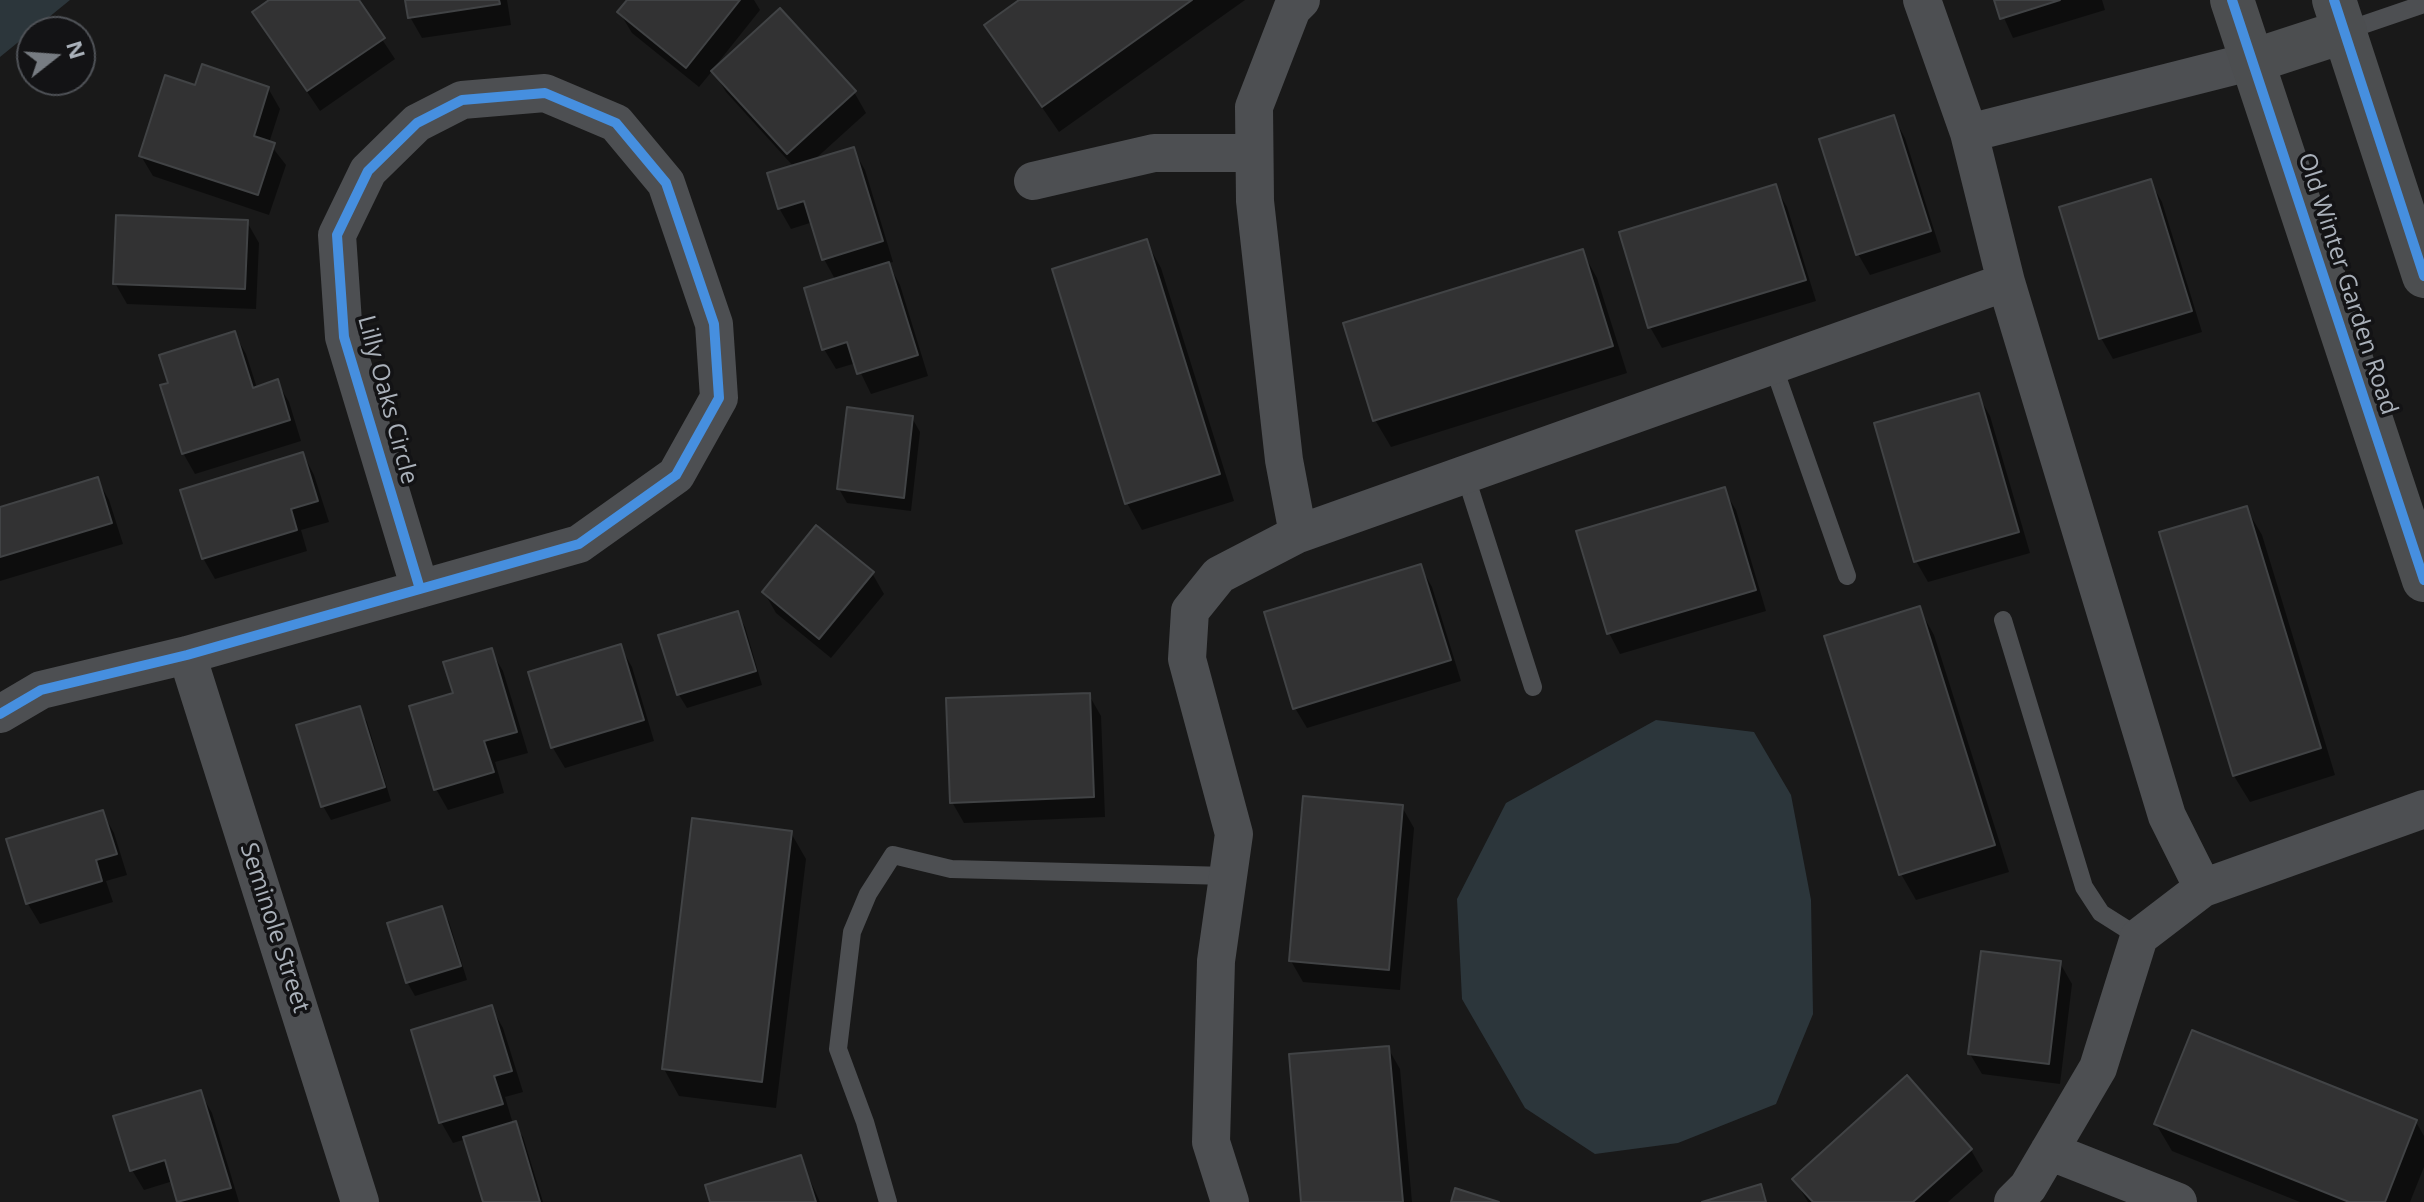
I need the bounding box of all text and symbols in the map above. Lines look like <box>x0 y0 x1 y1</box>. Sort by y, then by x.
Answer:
north arrow <box>16 16 96 96</box>
text: N <box>60 37 94 63</box>
street label: Old Winter Garden Road <box>2291 149 2403 419</box>
street label: Lilly Oaks Circle <box>351 313 423 487</box>
street label: Seminole Street <box>233 839 315 1017</box>

